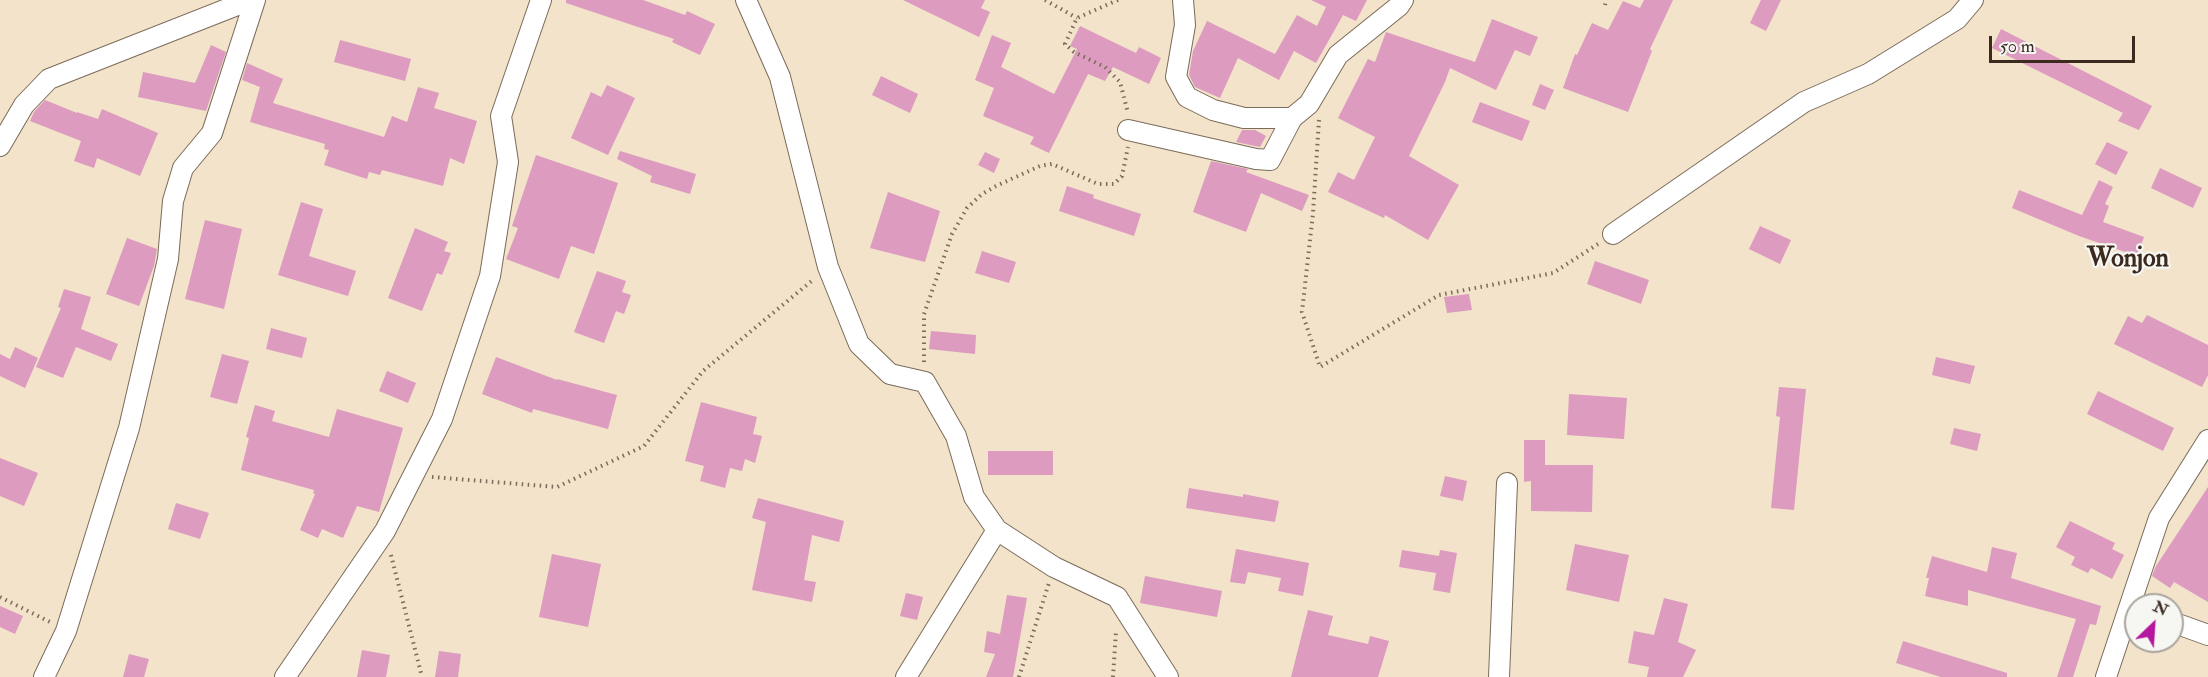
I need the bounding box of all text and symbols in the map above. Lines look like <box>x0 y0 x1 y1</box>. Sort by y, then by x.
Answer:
scale bar <box>1992 24 2138 62</box>
text: 50 m <box>2000 35 2035 58</box>
district label: Wonjon <box>2087 244 2169 276</box>
north arrow <box>2124 593 2184 653</box>
text: N <box>2150 596 2171 621</box>

